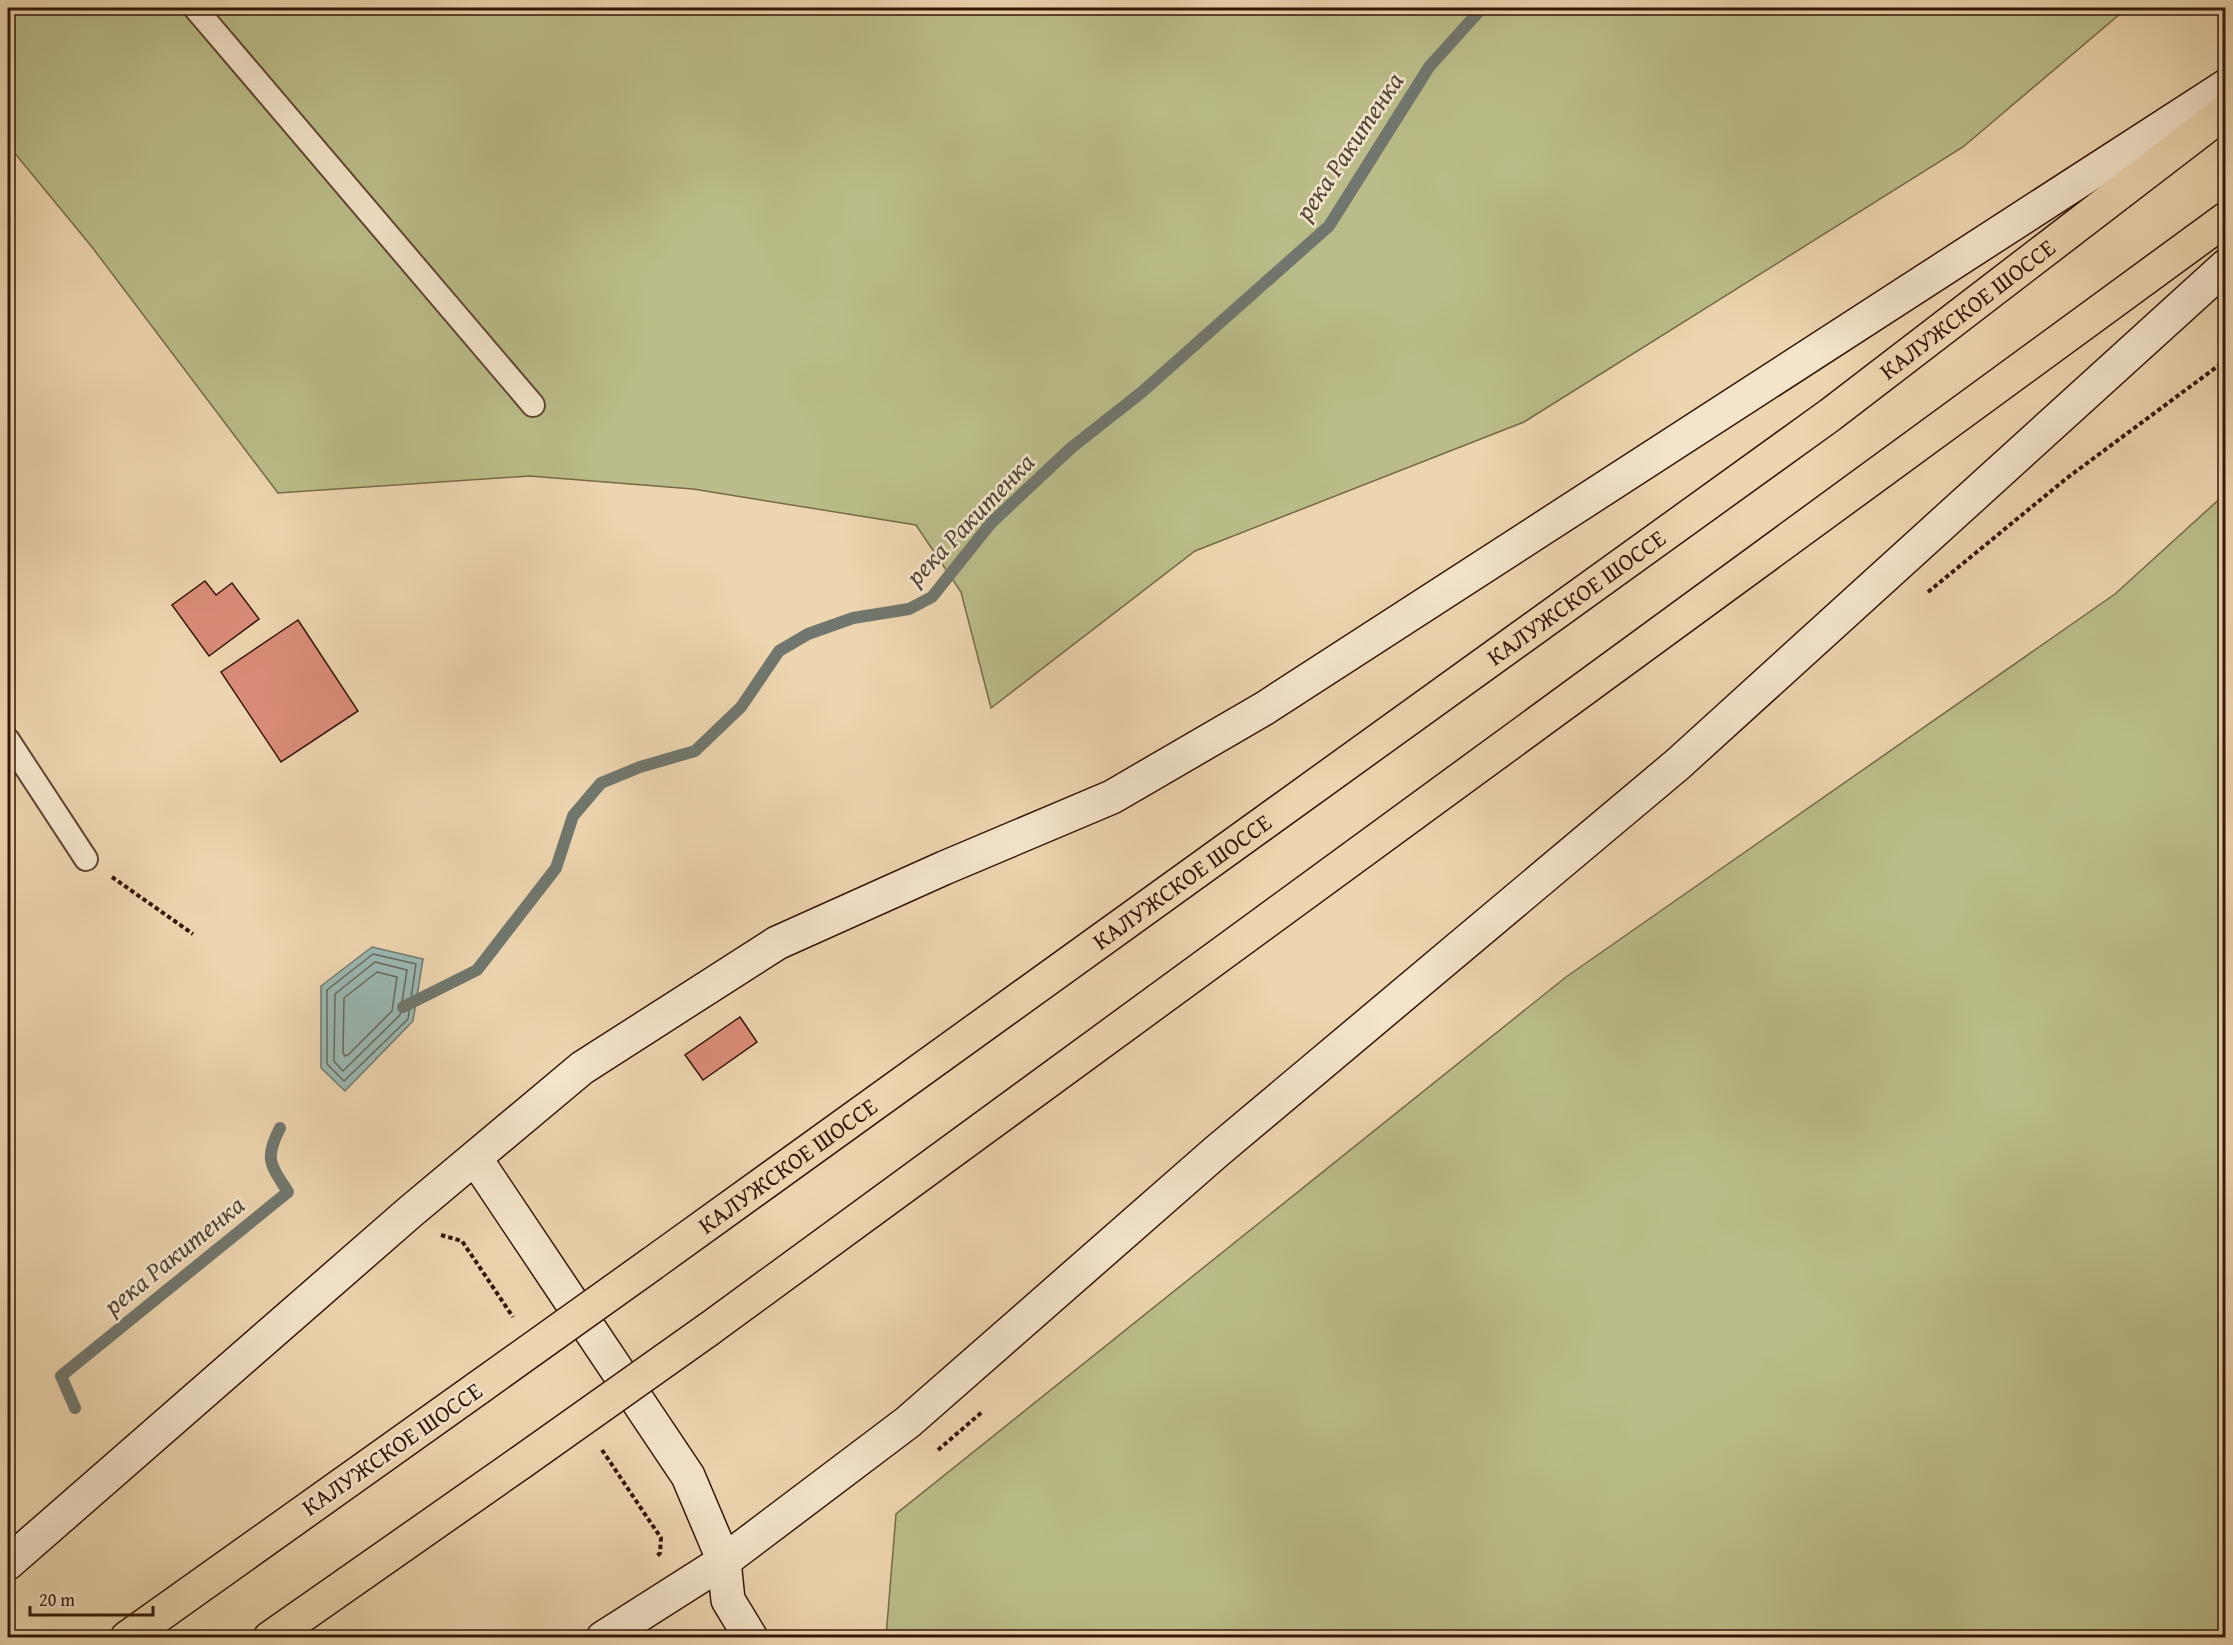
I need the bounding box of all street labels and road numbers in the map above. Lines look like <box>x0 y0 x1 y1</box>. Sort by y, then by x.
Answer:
street label: КАЛУЖСКОЕ ШОССЕ <box>1872 230 2062 388</box>
street label: КАЛУЖСКОЕ ШОССЕ <box>1479 521 1673 674</box>
street label: КАЛУЖСКОЕ ШОССЕ <box>1085 805 1278 958</box>
street label: КАЛУЖСКОЕ ШОССЕ <box>691 1089 884 1242</box>
street label: КАЛУЖСКОЕ ШОССЕ <box>294 1373 489 1524</box>

